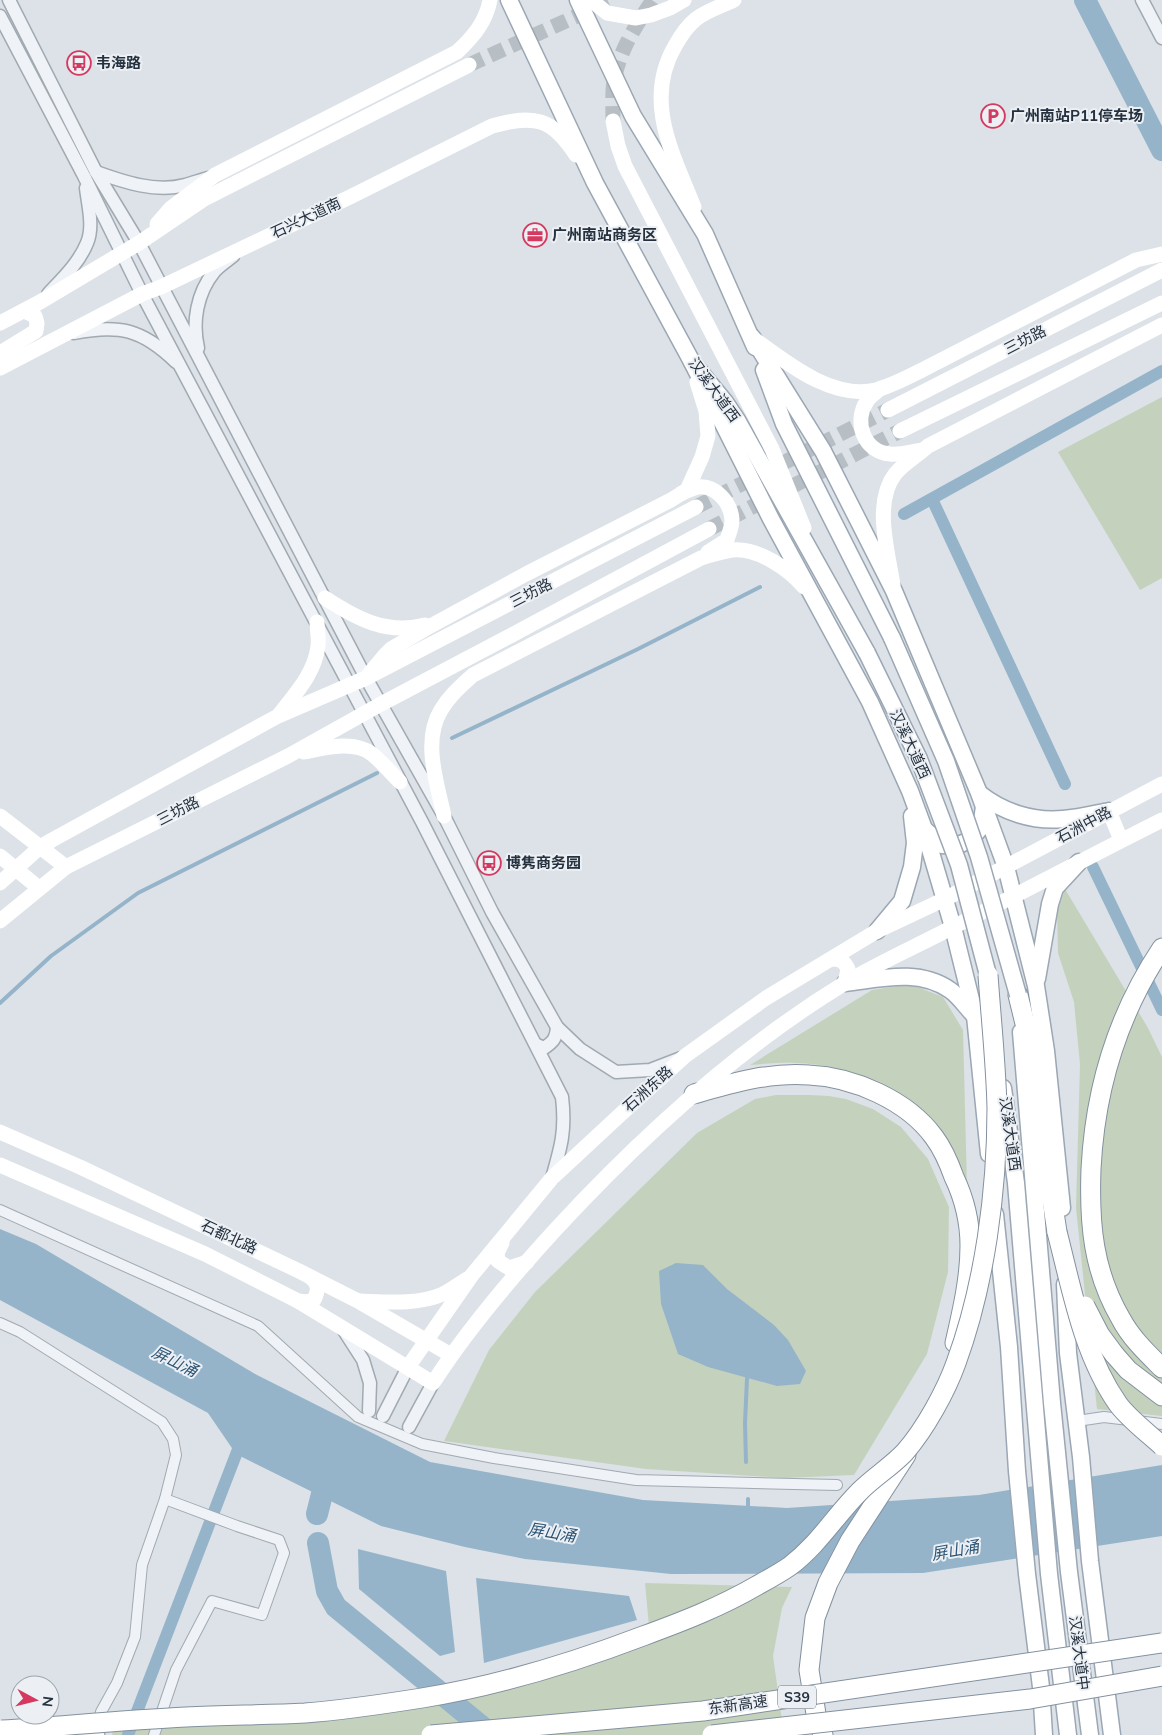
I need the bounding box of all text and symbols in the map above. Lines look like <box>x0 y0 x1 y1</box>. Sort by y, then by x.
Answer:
bus stop icon: 韦海路 <box>66 50 92 76</box>
place label: 韦海路 <box>96 53 141 72</box>
parking icon: 广州南站P11停车场 <box>980 103 1006 129</box>
place label: 广州南站P11停车场 <box>1010 106 1143 125</box>
street label: 石兴大道南 <box>268 193 344 242</box>
office icon: 广州南站商务区 <box>522 222 548 248</box>
place label: 广州南站商务区 <box>552 225 657 244</box>
street label: 三坊路 <box>1000 321 1049 358</box>
street label: 汉溪大道西 <box>685 354 744 426</box>
street label: 三坊路 <box>506 574 555 611</box>
street label: 汉溪大道西 <box>886 706 935 782</box>
street label: 三坊路 <box>153 792 202 829</box>
street label: 石洲中路 <box>1053 802 1115 847</box>
bus stop icon: 博隽商务园 <box>476 850 502 876</box>
place label: 博隽商务园 <box>506 853 581 872</box>
street label: 石洲东路 <box>619 1061 676 1116</box>
street label: 汉溪大道西 <box>996 1095 1025 1172</box>
street label: 石都北路 <box>198 1215 260 1258</box>
water label: 屏山涌 <box>149 1341 203 1381</box>
water label: 屏山涌 <box>527 1518 579 1546</box>
water label: 屏山涌 <box>930 1536 982 1564</box>
street label: 汉溪大道中 <box>1065 1615 1093 1691</box>
north arrow <box>10 1675 60 1725</box>
road number: S39 <box>778 1685 816 1708</box>
street label: 东新高速 <box>707 1691 769 1718</box>
text: N <box>38 1695 57 1708</box>

